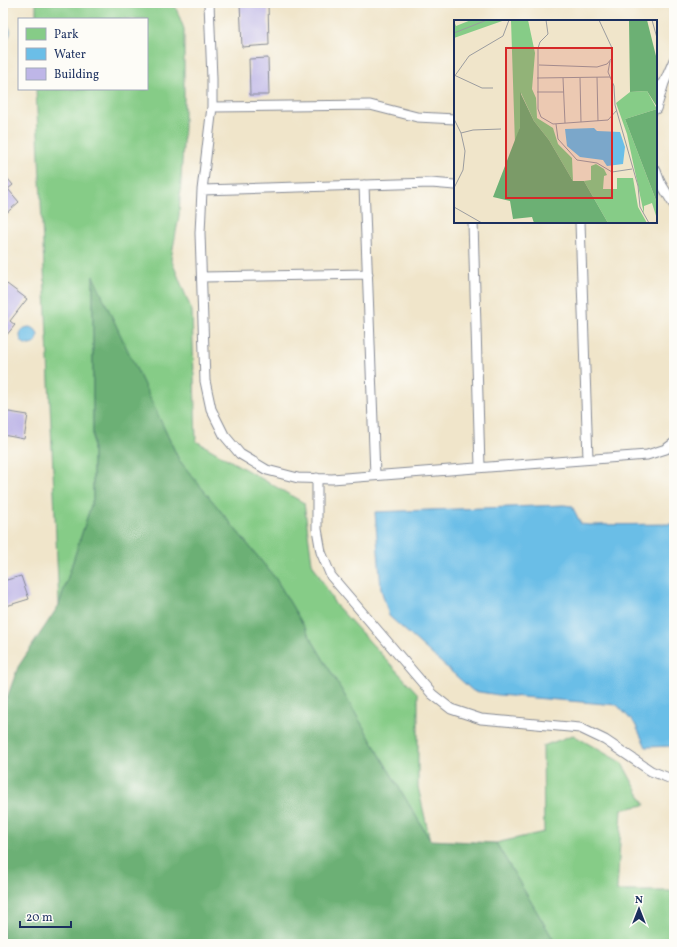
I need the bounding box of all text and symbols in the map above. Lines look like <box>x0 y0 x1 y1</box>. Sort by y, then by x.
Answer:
legend <box>18 18 148 90</box>
inset map <box>454 20 657 223</box>
text: Park <box>54 27 79 43</box>
text: Water <box>54 47 86 63</box>
text: Building <box>54 67 99 83</box>
north arrow <box>619 889 659 929</box>
text: N <box>635 893 643 908</box>
scale bar <box>20 903 71 929</box>
text: 20 m <box>26 910 53 926</box>

